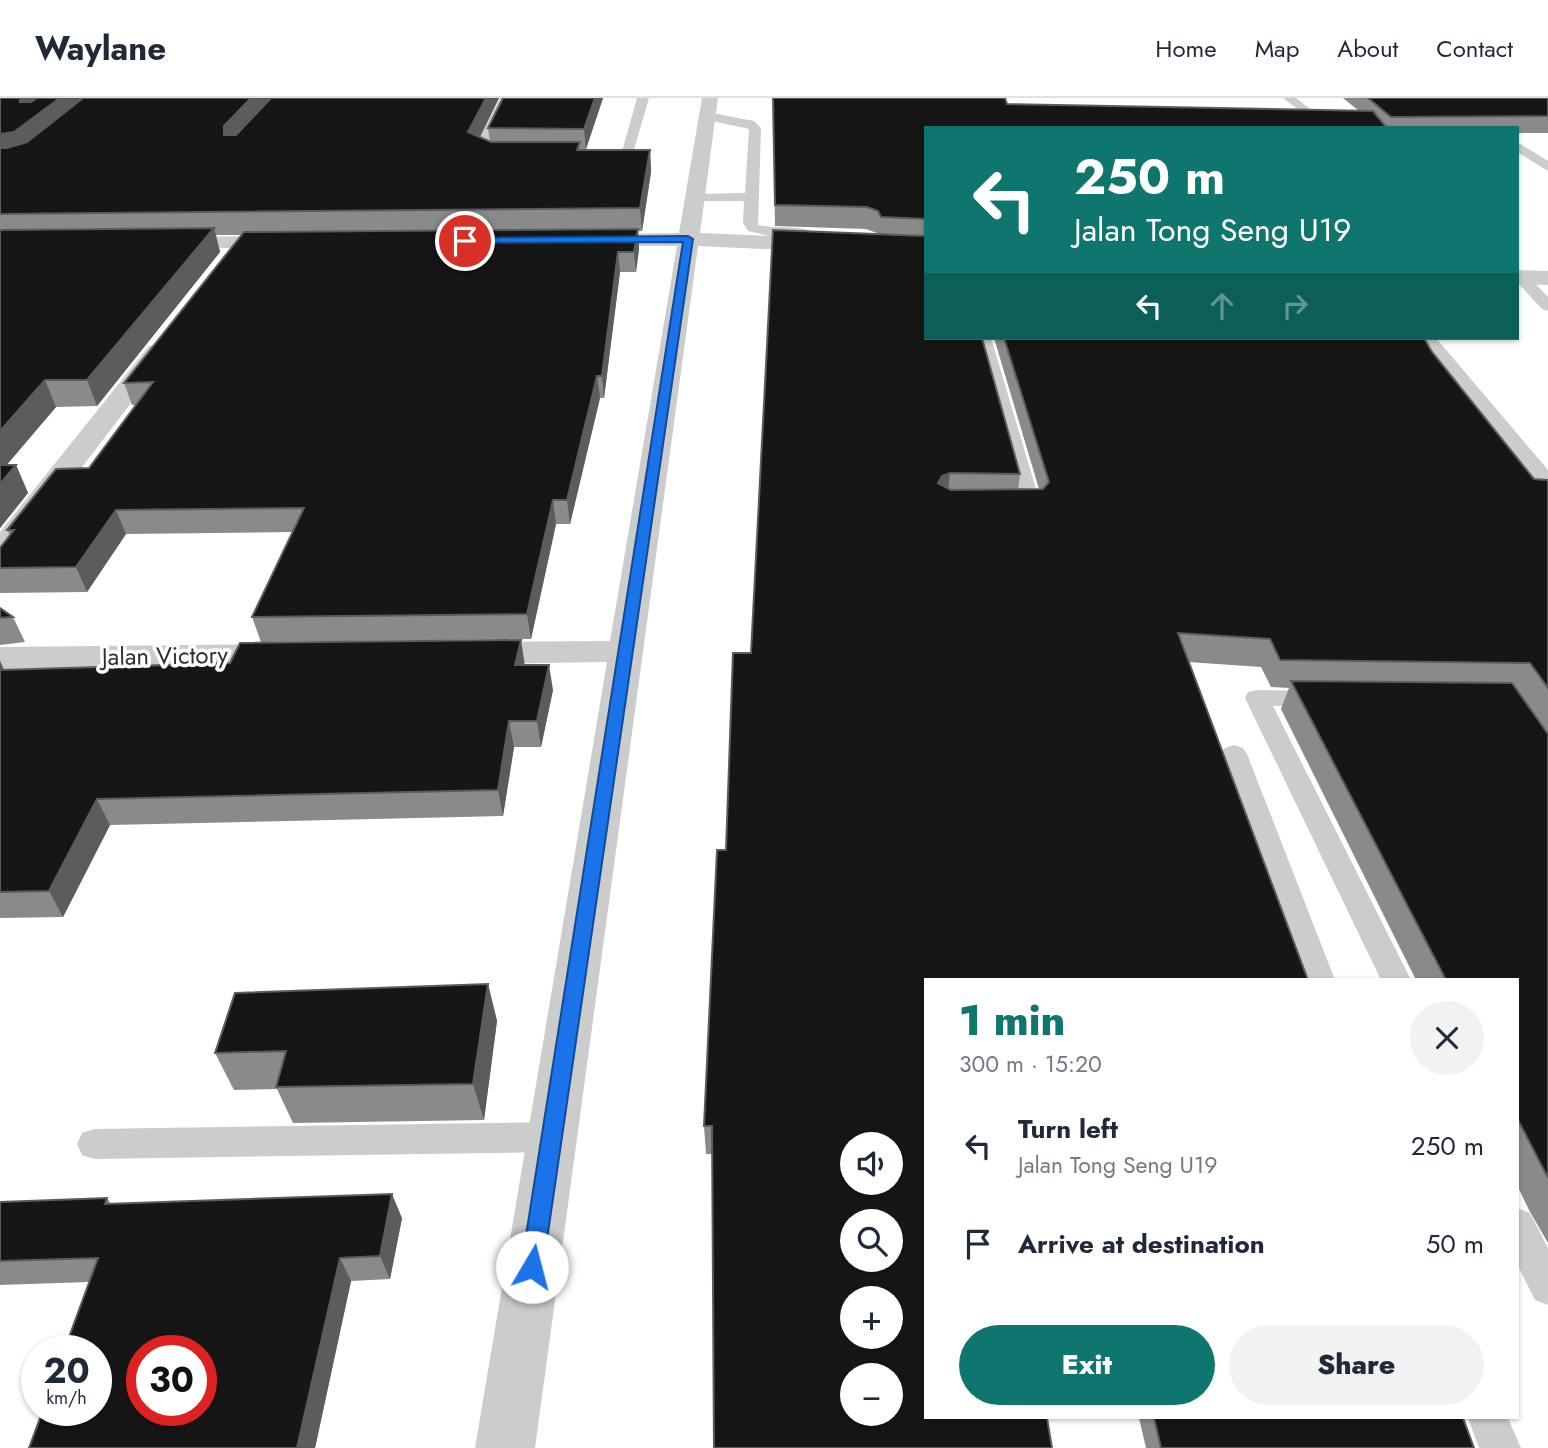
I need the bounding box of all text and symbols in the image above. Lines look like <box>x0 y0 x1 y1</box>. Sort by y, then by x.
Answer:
text: Waylane <box>35 25 166 72</box>
text: Home <box>1155 31 1217 66</box>
text: Map <box>1255 31 1299 66</box>
text: About <box>1337 31 1398 66</box>
text: Contact <box>1436 31 1513 66</box>
text: 250 m <box>1074 142 1225 212</box>
icon: left <box>959 154 1050 245</box>
text: Jalan Tong Seng U19 <box>1074 207 1352 253</box>
pin <box>435 211 495 271</box>
icon: arrive <box>446 222 484 260</box>
icon: left <box>1130 287 1168 325</box>
icon: ahead <box>1203 287 1241 325</box>
icon: right <box>1276 287 1314 325</box>
street label: Jalan Victory <box>99 637 229 674</box>
text: 1 min <box>959 990 1065 1051</box>
button: close <box>1410 1001 1484 1075</box>
text: 300 m · 15:20 <box>959 1047 1102 1081</box>
text: Turn left <box>1018 1110 1118 1148</box>
icon: left <box>959 1127 997 1165</box>
text: 250 m <box>1411 1127 1484 1165</box>
map controls <box>840 1132 903 1426</box>
button: sound <box>840 1132 903 1195</box>
text: Jalan Tong Seng U19 <box>1018 1148 1217 1182</box>
button: search <box>840 1209 903 1272</box>
icon: arrive <box>959 1225 997 1263</box>
text: Arrive at destination <box>1018 1225 1265 1263</box>
text: 50 m <box>1426 1225 1484 1263</box>
position arrow <box>495 1230 569 1304</box>
button: + <box>840 1286 903 1349</box>
button: Exit <box>959 1325 1215 1405</box>
button: Share <box>1229 1325 1484 1405</box>
speed limit sign: 30 <box>126 1335 217 1426</box>
text: 20 <box>43 1346 90 1396</box>
button: − <box>840 1363 903 1426</box>
text: km/h <box>46 1385 87 1411</box>

